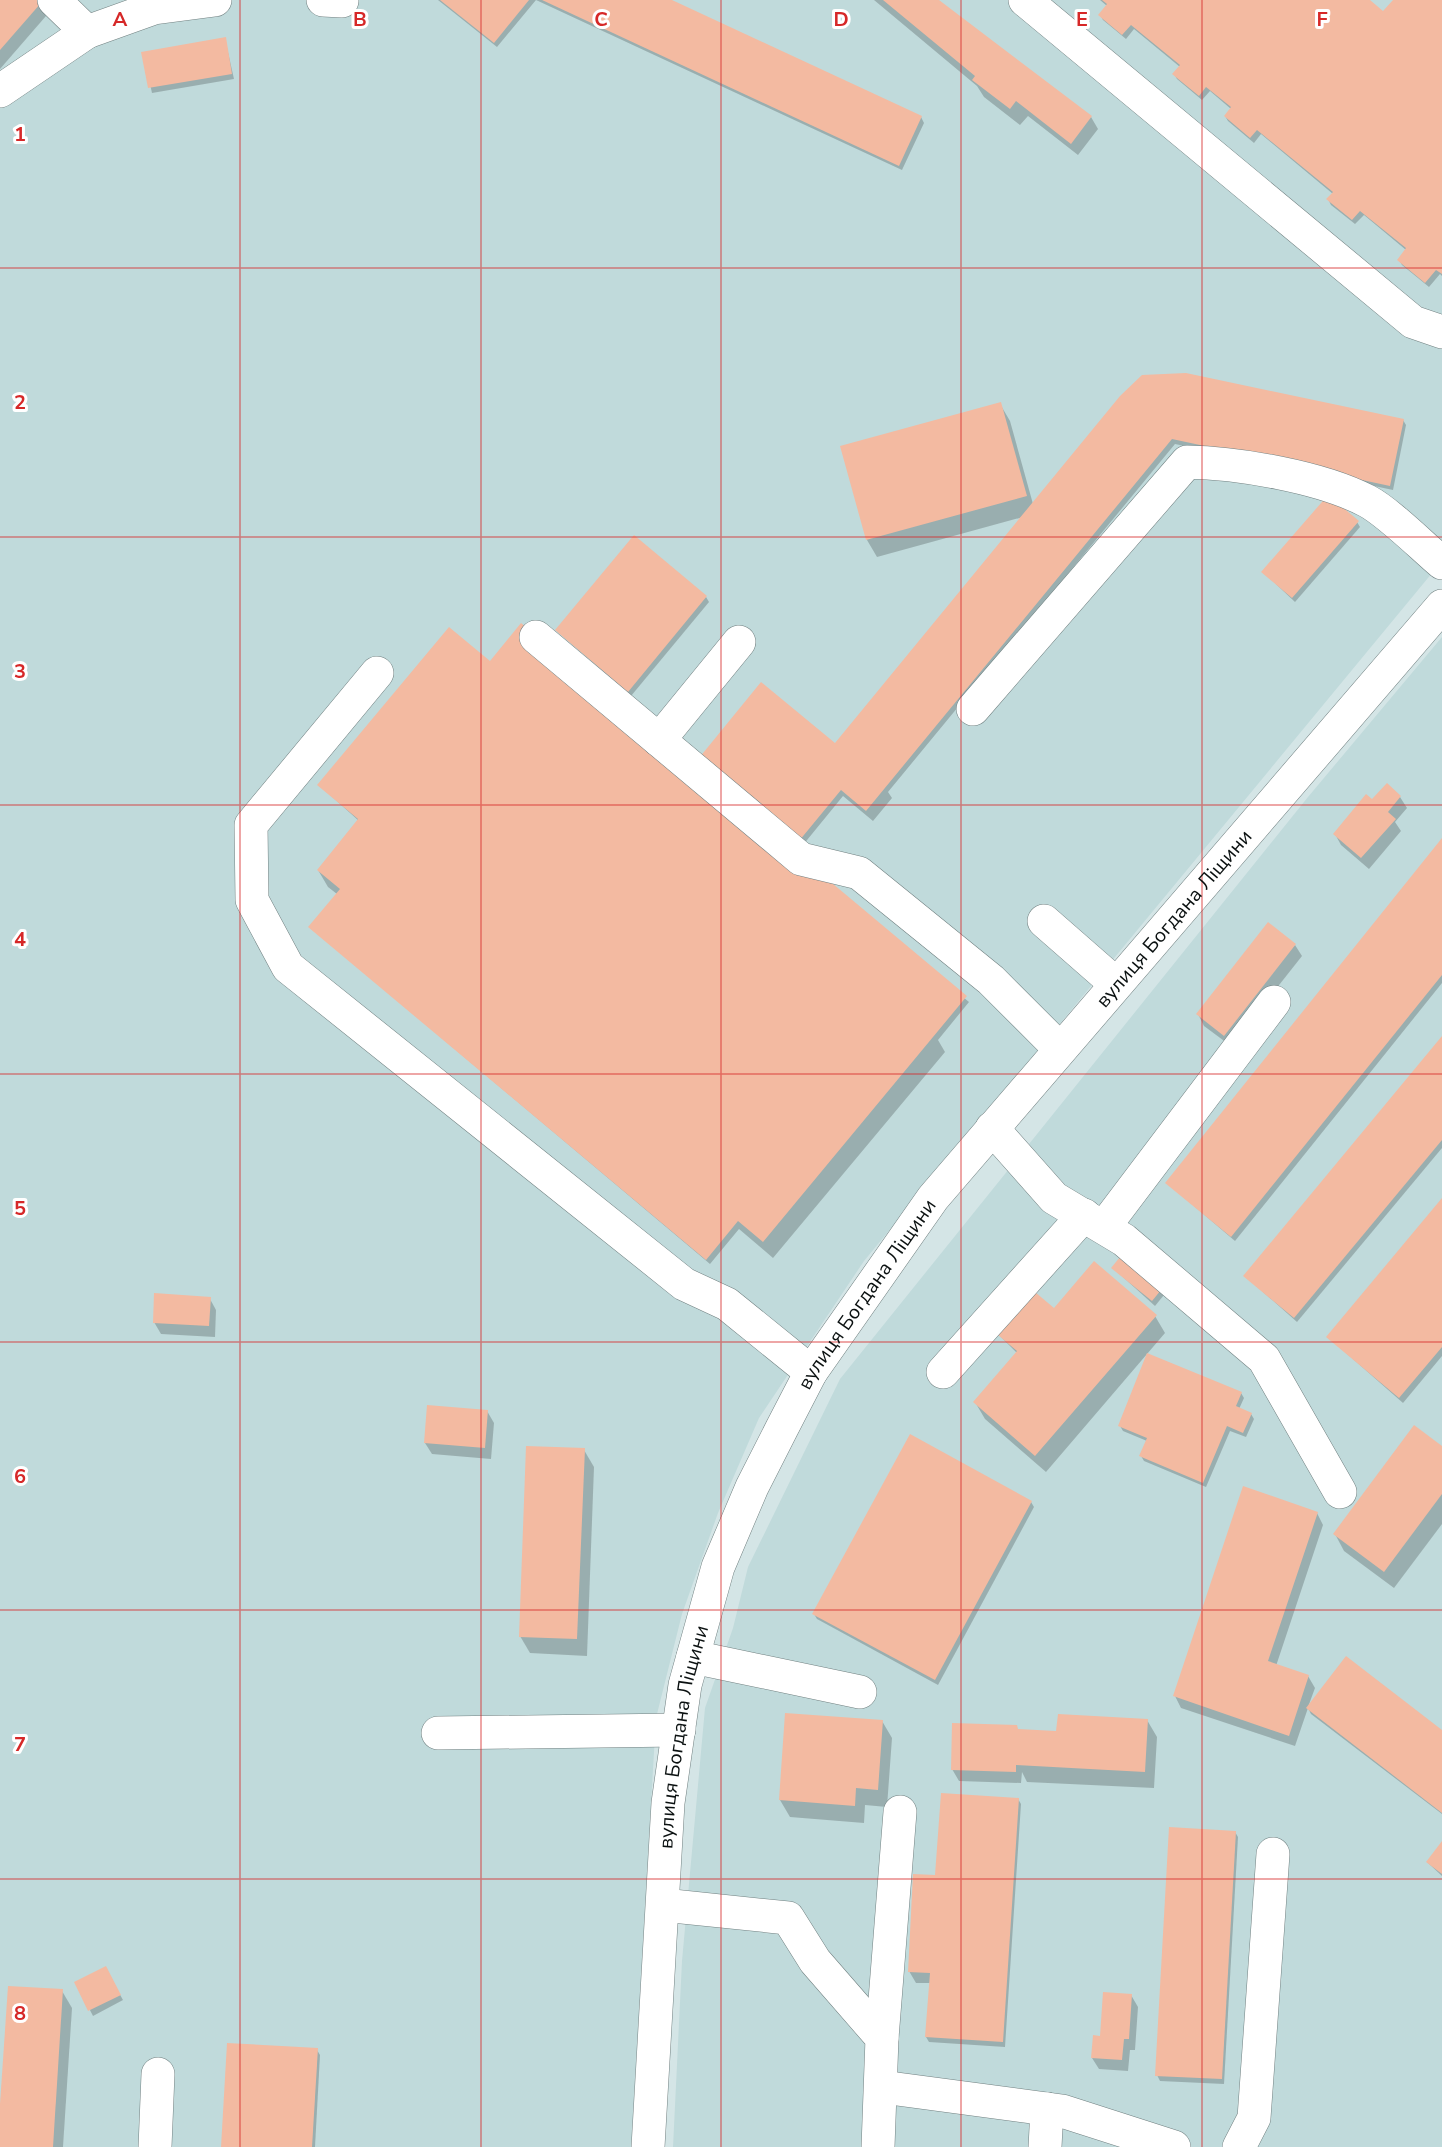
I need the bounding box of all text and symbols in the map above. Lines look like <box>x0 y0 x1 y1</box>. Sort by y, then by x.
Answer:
text: A <box>113 6 128 33</box>
text: B <box>353 6 367 33</box>
text: C <box>594 6 608 33</box>
text: D <box>833 6 849 33</box>
text: E <box>1076 6 1088 33</box>
text: F <box>1316 6 1328 33</box>
text: 1 <box>14 121 26 148</box>
text: 2 <box>14 389 26 416</box>
text: 3 <box>14 658 26 685</box>
street label: вулиця Богдана Ліщини <box>1090 824 1258 1013</box>
text: 4 <box>14 926 26 953</box>
street label: вулиця Богдана Ліщини <box>791 1194 942 1394</box>
text: 5 <box>14 1195 26 1222</box>
text: 6 <box>14 1463 26 1490</box>
street label: вулиця Богдана Ліщини <box>652 1622 715 1850</box>
text: 7 <box>14 1731 26 1758</box>
text: 8 <box>14 2000 26 2027</box>

